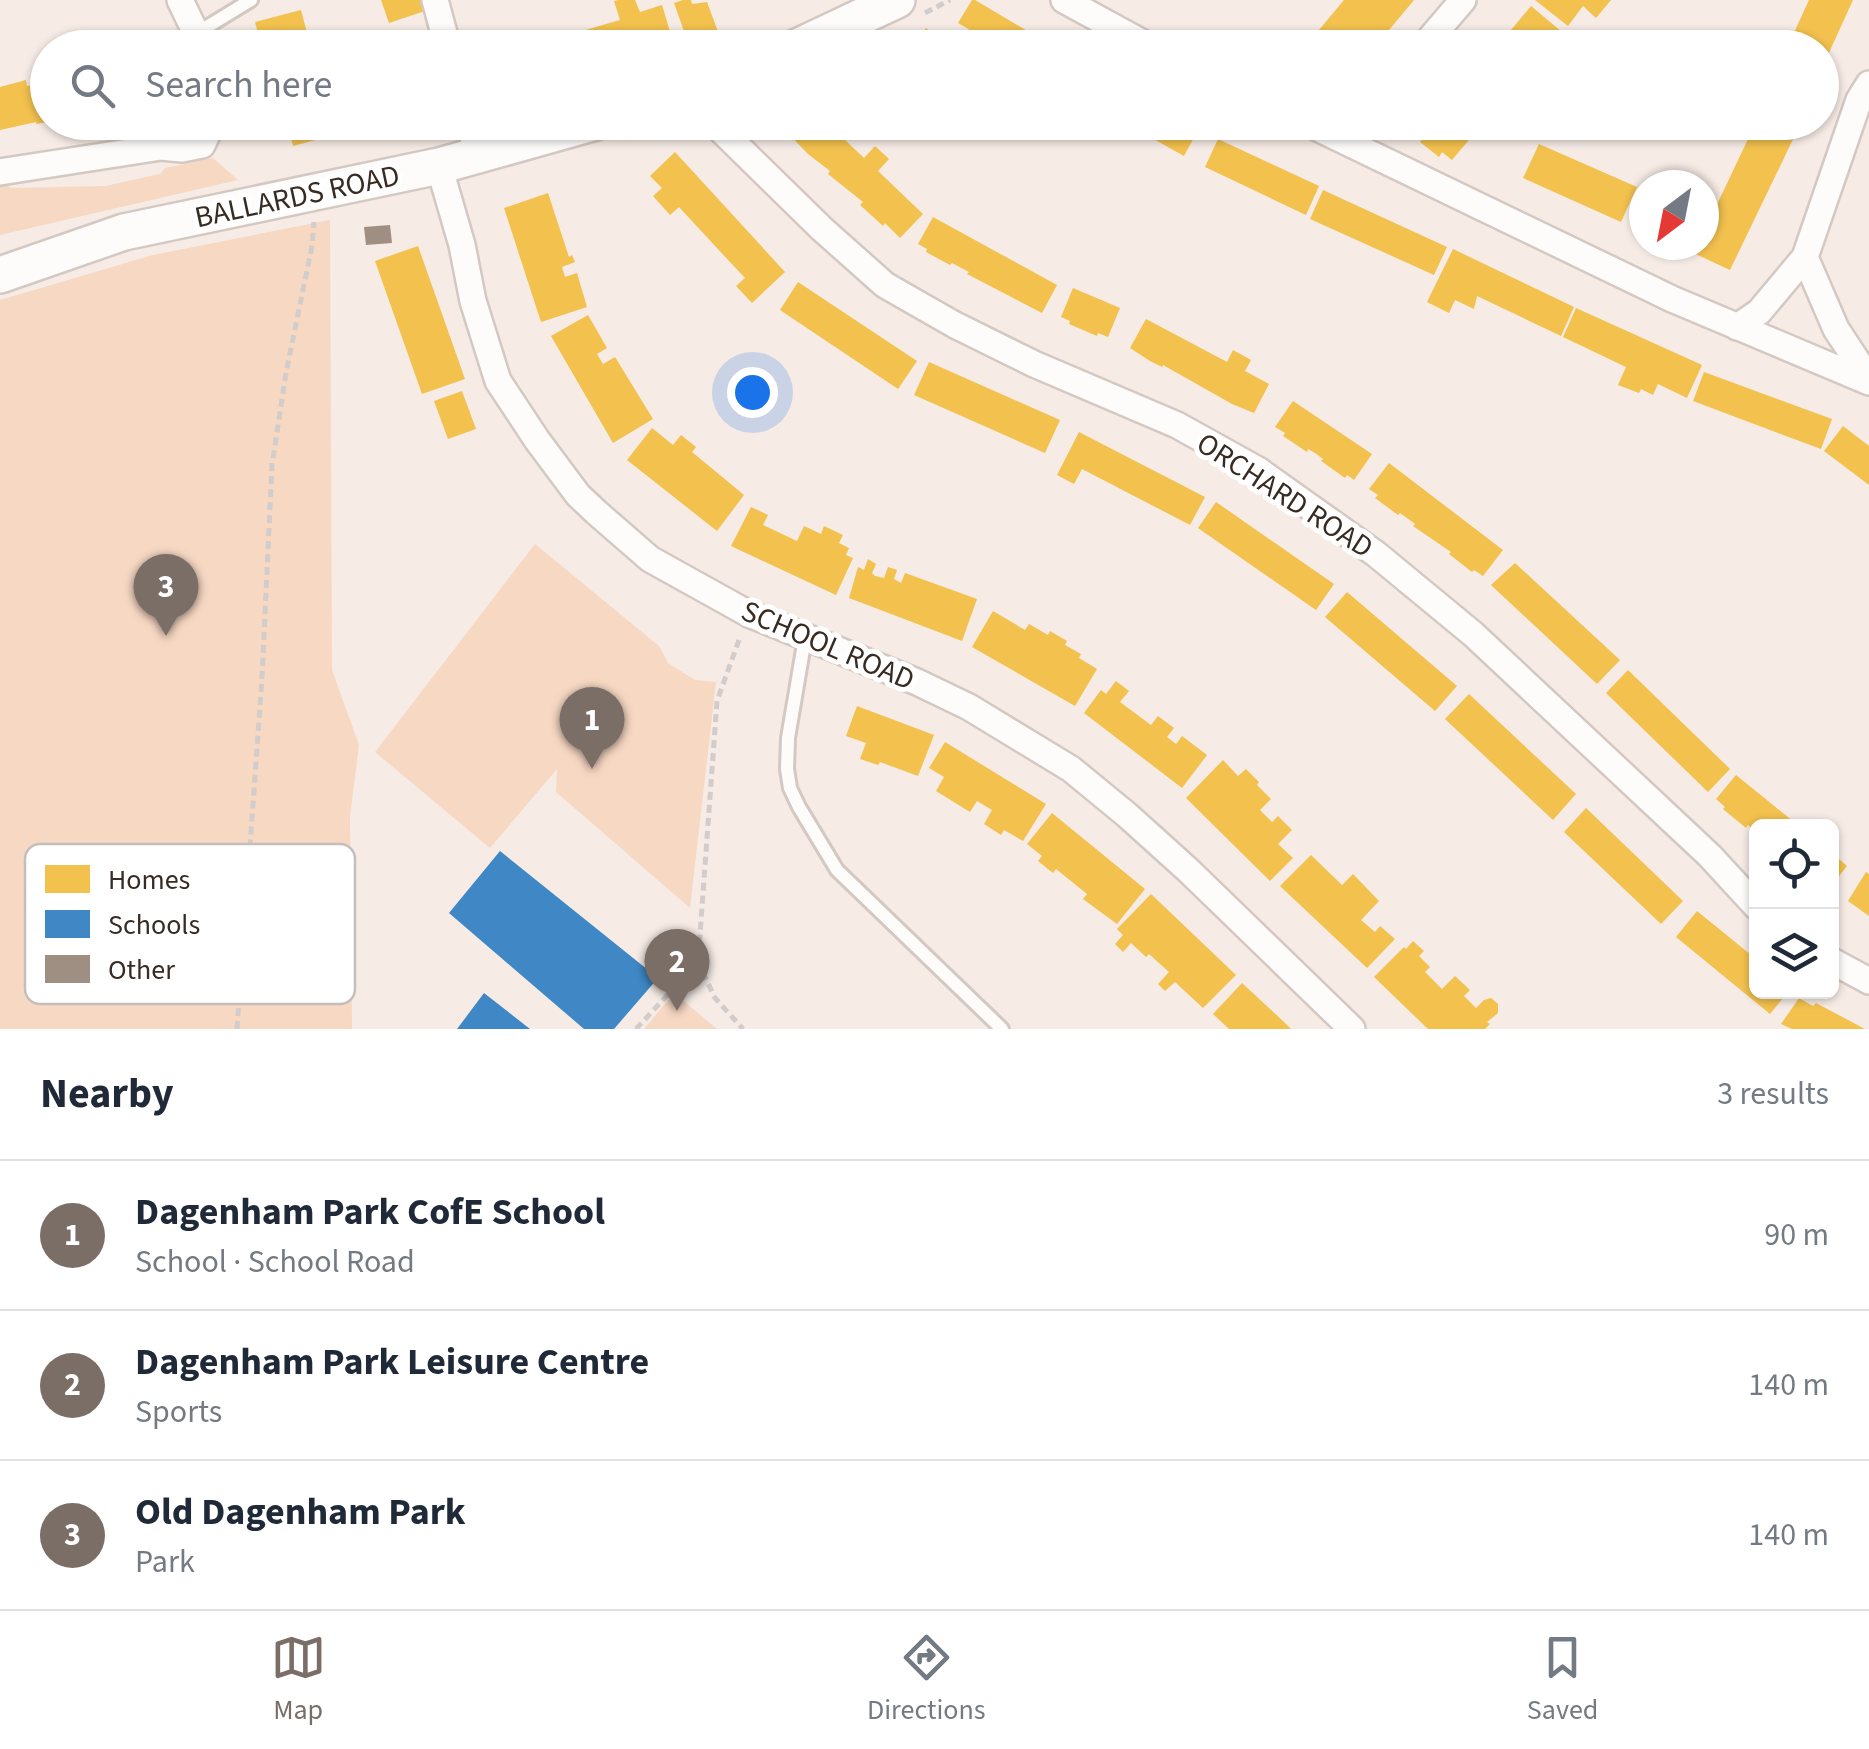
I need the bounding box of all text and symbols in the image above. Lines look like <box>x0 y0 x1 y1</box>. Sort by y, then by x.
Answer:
search box <box>30 30 1839 140</box>
icon: search <box>65 58 120 113</box>
text: Search here <box>145 58 332 112</box>
street label: BALLARDS ROAD <box>191 154 404 239</box>
north arrow <box>1629 170 1719 260</box>
your location <box>727 367 778 418</box>
street label: ORCHARD ROAD <box>1188 422 1382 569</box>
pin: 3 <box>134 554 198 636</box>
street label: SCHOOL ROAD <box>734 590 921 701</box>
pin: 1 <box>560 686 624 769</box>
map controls <box>1749 819 1839 999</box>
button: locate <box>1749 819 1839 909</box>
legend <box>25 844 355 1004</box>
text: Homes <box>108 860 190 900</box>
text: Schools <box>108 905 200 945</box>
button: layers <box>1749 909 1839 999</box>
pin: 2 <box>644 928 710 1011</box>
text: Other <box>108 950 175 990</box>
text: Nearby <box>40 1064 174 1124</box>
text: 3 results <box>1717 1071 1829 1117</box>
text: Dagenham Park CofE School <box>135 1185 605 1239</box>
text: 1 <box>64 1212 81 1258</box>
text: 90 m <box>1764 1212 1829 1258</box>
text: School · School Road <box>135 1239 415 1285</box>
text: Dagenham Park Leisure Centre <box>135 1335 649 1389</box>
text: 2 <box>64 1362 81 1408</box>
text: 140 m <box>1748 1362 1829 1408</box>
text: Sports <box>135 1389 222 1435</box>
text: Old Dagenham Park <box>135 1485 466 1539</box>
text: 3 <box>64 1512 81 1558</box>
text: 140 m <box>1748 1512 1829 1558</box>
text: Park <box>135 1539 195 1585</box>
tab: Map <box>271 1630 326 1730</box>
tab: Directions <box>867 1630 986 1730</box>
tab: Saved <box>1527 1630 1598 1730</box>

